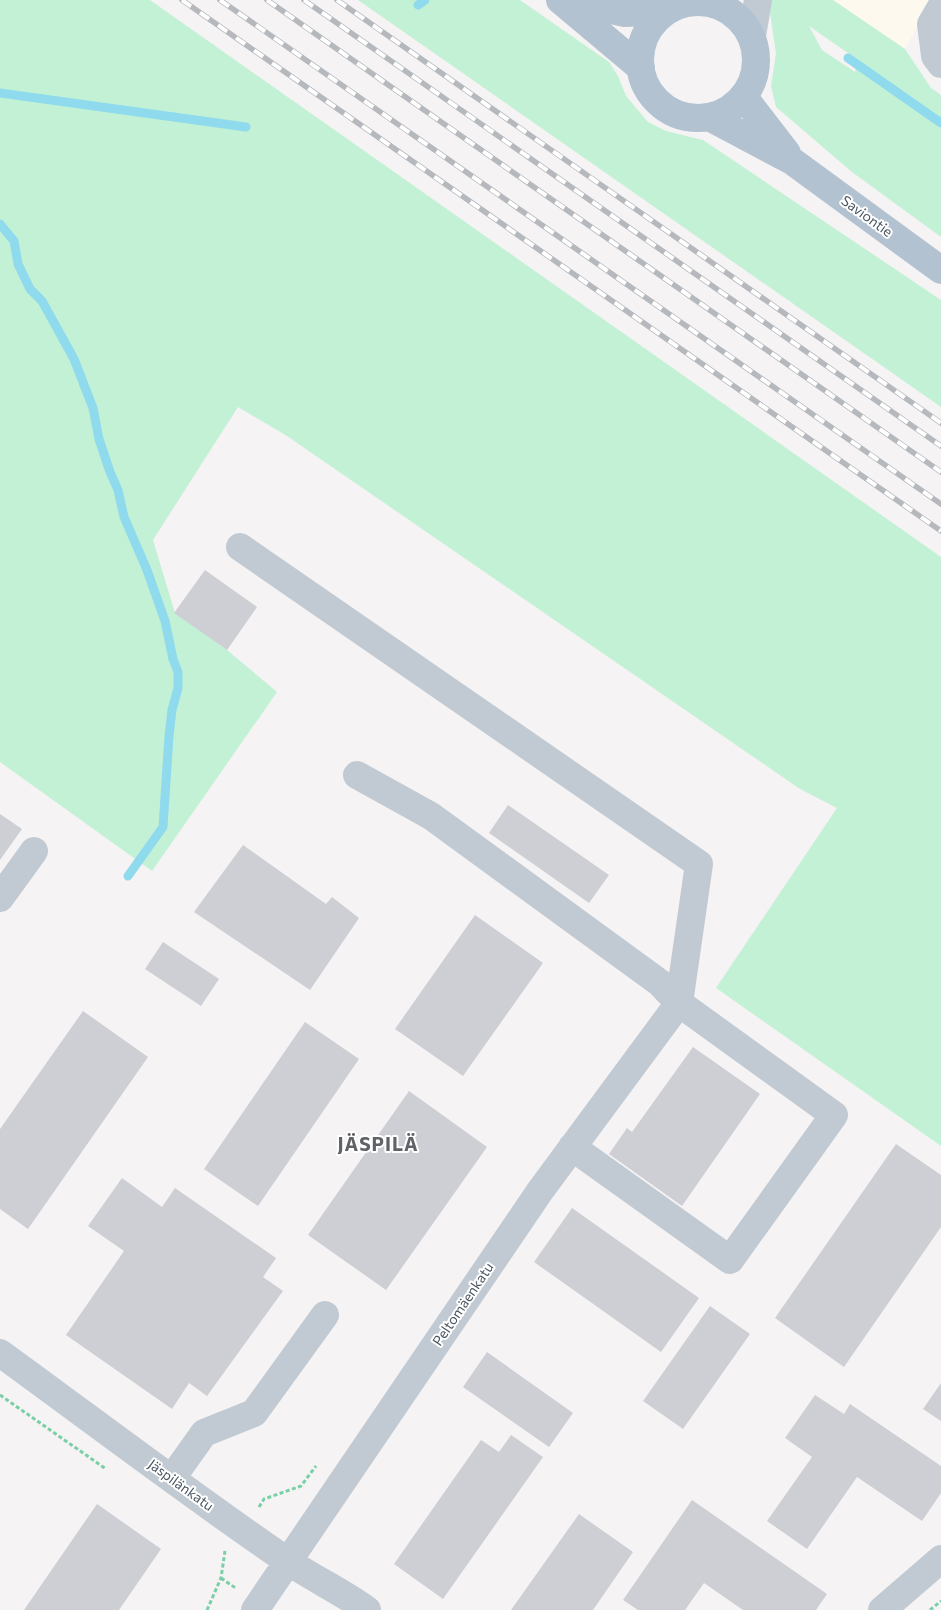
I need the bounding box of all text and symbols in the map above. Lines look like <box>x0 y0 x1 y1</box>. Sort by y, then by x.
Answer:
street label: Saviontie <box>838 191 896 240</box>
district label: JÄSPILÄ <box>337 1132 419 1155</box>
street label: Peltomäenkatu <box>428 1259 497 1349</box>
street label: Jäspilänkatu <box>145 1455 217 1514</box>

